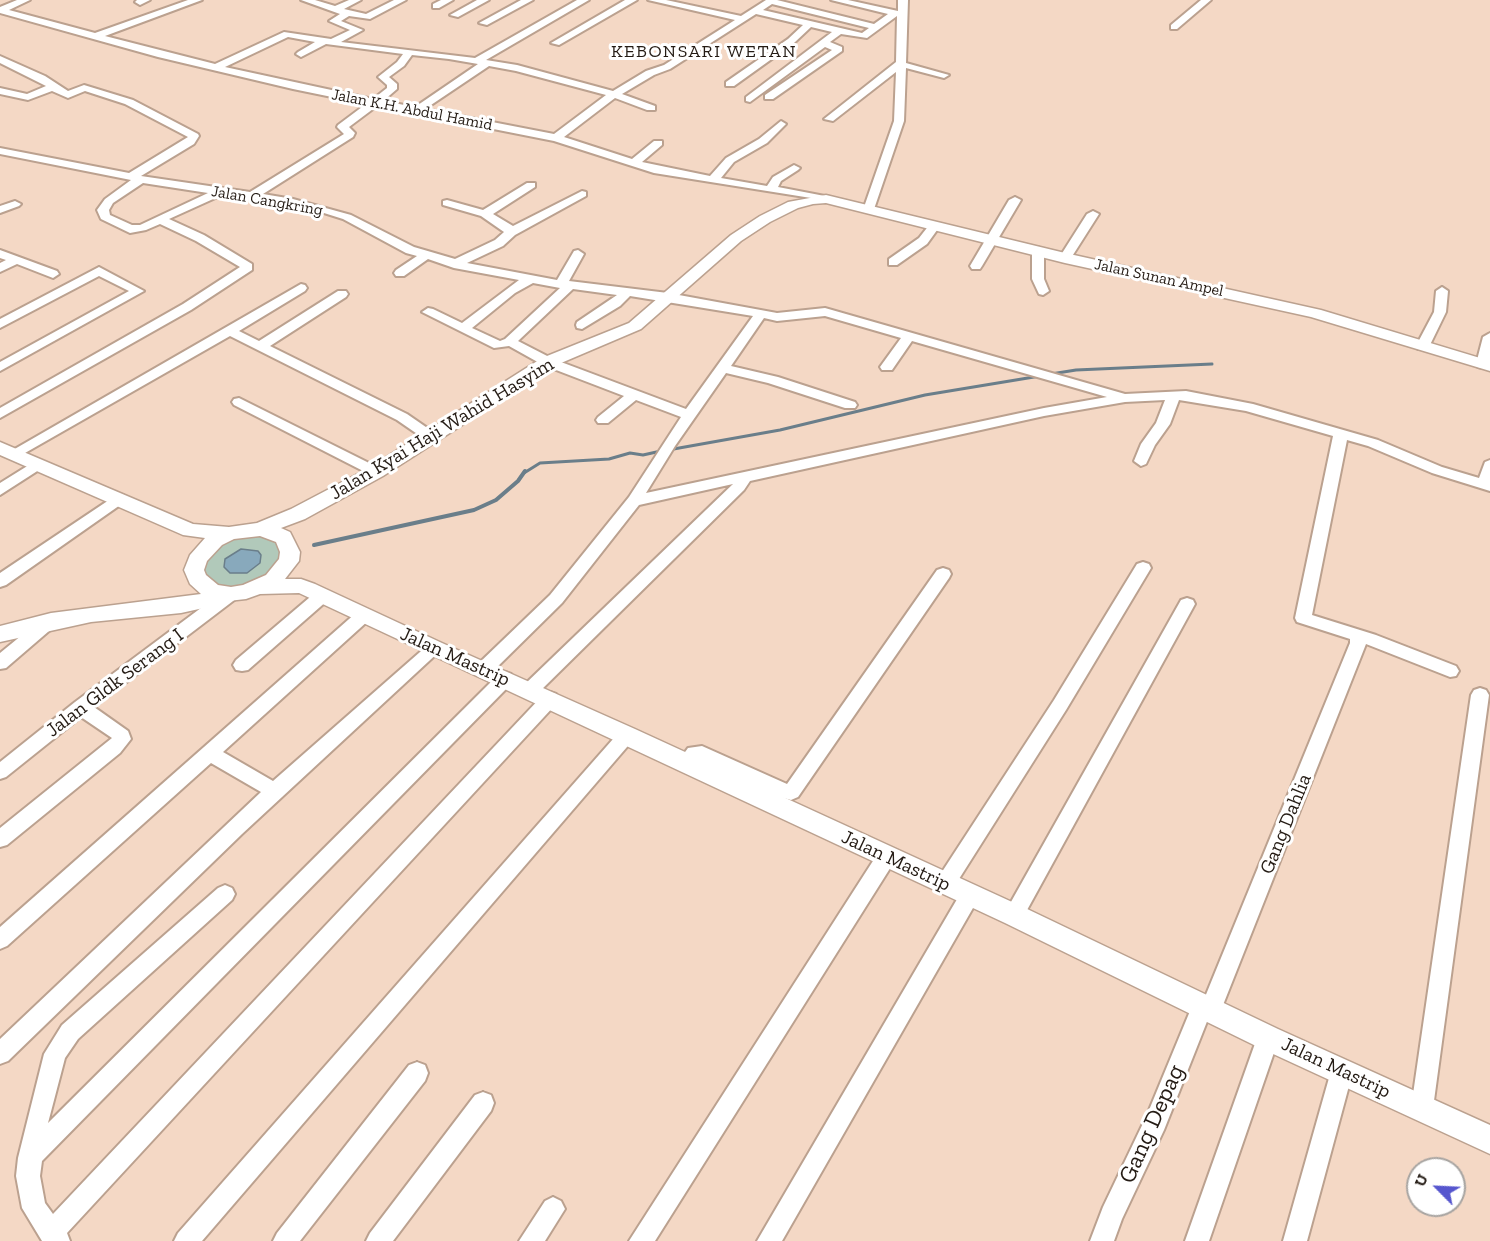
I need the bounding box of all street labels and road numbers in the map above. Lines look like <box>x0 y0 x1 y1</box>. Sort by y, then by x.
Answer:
street label: Jalan K.H. Abdul Hamid <box>330 85 494 135</box>
street label: Jalan Cangkring <box>210 182 324 220</box>
street label: Jalan Sunan Ampel <box>1093 255 1225 301</box>
street label: Jalan Kyai Haji Wahid Hasyim <box>326 353 558 505</box>
street label: Jalan Mastrip <box>396 622 514 692</box>
street label: Jalan Gldk Serang I <box>42 624 188 742</box>
street label: Gang Dahlia <box>1255 770 1317 878</box>
street label: Jalan Mastrip <box>838 825 954 897</box>
street label: Jalan Mastrip <box>1278 1032 1394 1104</box>
street label: Gang Depag <box>1113 1060 1191 1188</box>

